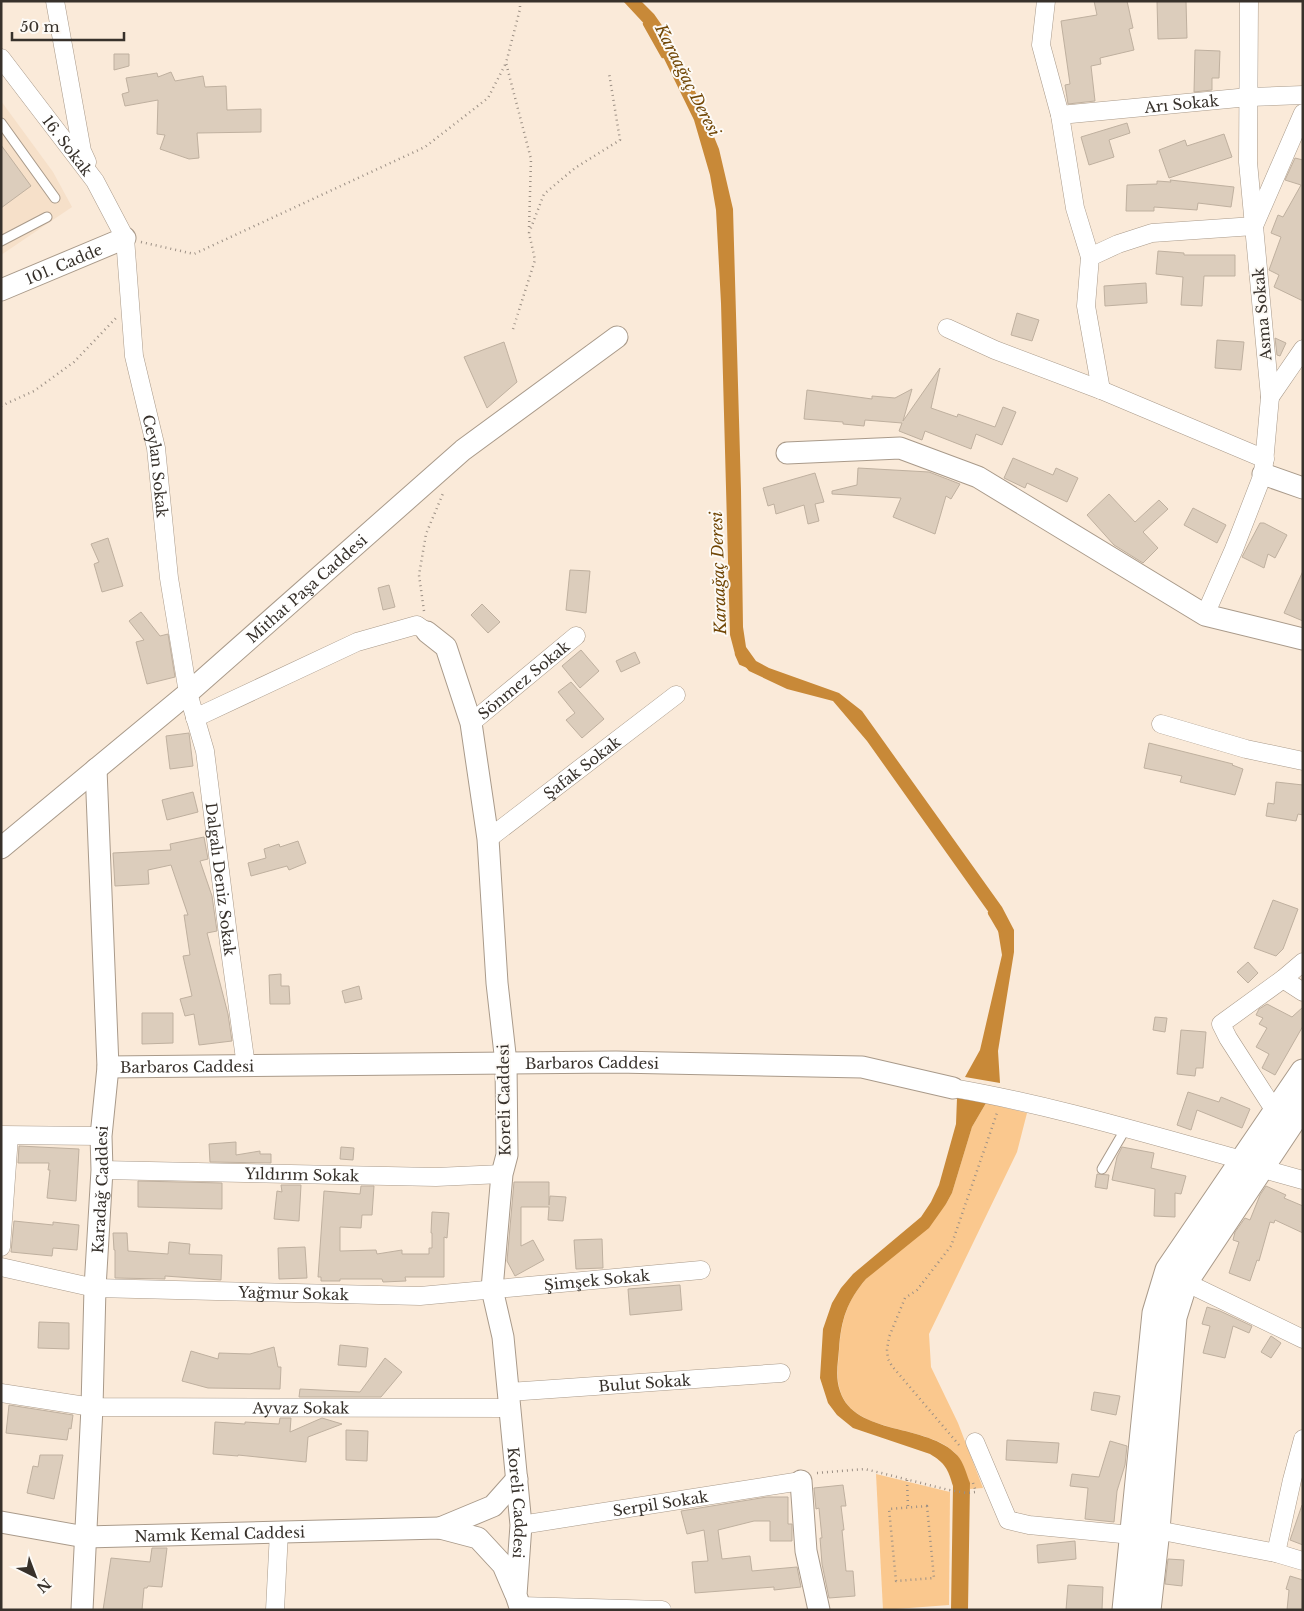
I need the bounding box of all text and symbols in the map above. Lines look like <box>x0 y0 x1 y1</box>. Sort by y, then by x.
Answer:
scale bar <box>12 10 125 42</box>
text: 50 m <box>20 17 60 36</box>
water label: Karaağaç Deresi <box>651 20 725 140</box>
street label: Arı Sokak <box>1142 90 1220 117</box>
street label: 16. Sokak <box>39 111 97 180</box>
street label: 101. Cadde <box>22 239 105 288</box>
street label: Asma Sokak <box>1248 266 1276 362</box>
street label: Ceylan Sokak <box>139 413 172 519</box>
water label: Karaağaç Deresi <box>706 511 730 636</box>
street label: Mithat Paşa Caddesi <box>242 530 371 647</box>
street label: Sönmez Sokak <box>474 636 574 723</box>
street label: Şafak Sokak <box>539 731 625 803</box>
street label: Dalgalı Deniz Sokak <box>202 801 240 958</box>
street label: Koreli Caddesi <box>494 1044 514 1156</box>
street label: Barbaros Caddesi <box>525 1052 659 1072</box>
street label: Barbaros Caddesi <box>120 1056 254 1076</box>
street label: Karadağ Caddesi <box>88 1124 112 1254</box>
street label: Yıldırım Sokak <box>244 1163 360 1185</box>
street label: Şimşek Sokak <box>543 1265 651 1294</box>
street label: Yağmur Sokak <box>237 1282 350 1304</box>
street label: Bulut Sokak <box>598 1370 692 1395</box>
street label: Ayvaz Sokak <box>252 1398 350 1417</box>
street label: Koreli Caddesi <box>504 1446 531 1559</box>
street label: Serpil Sokak <box>611 1486 710 1520</box>
street label: Namık Kemal Caddesi <box>134 1522 305 1545</box>
north arrow <box>10 1551 60 1601</box>
text: N <box>33 1575 55 1597</box>

